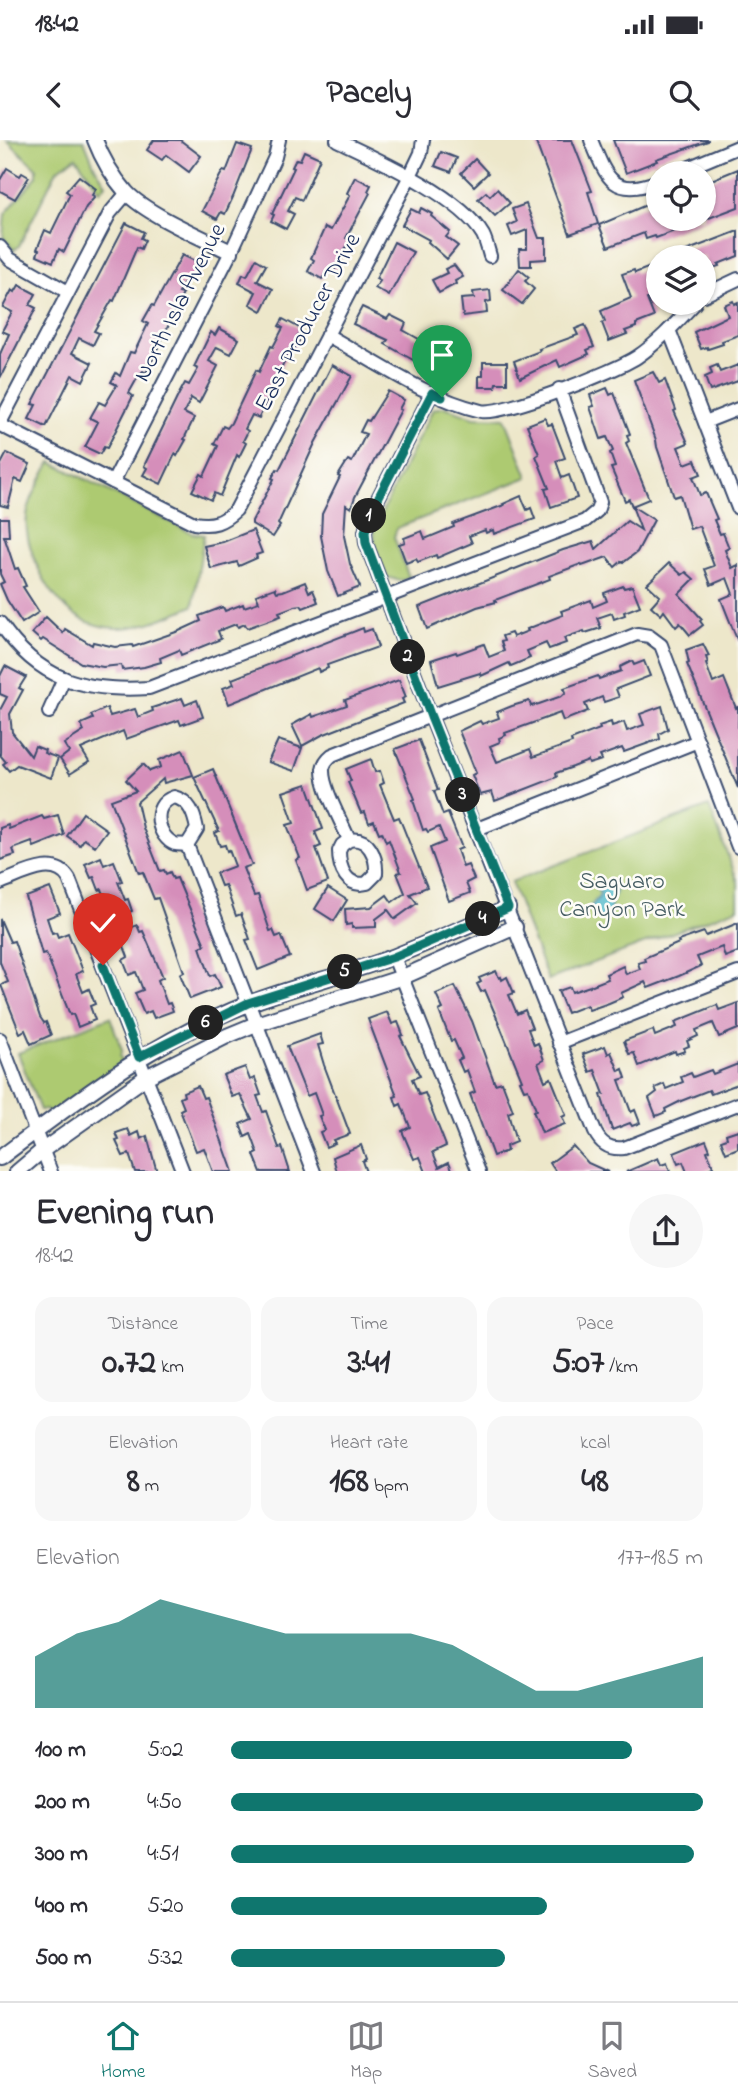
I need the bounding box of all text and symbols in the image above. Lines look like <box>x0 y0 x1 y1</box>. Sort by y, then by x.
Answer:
text: 18:42 <box>35 6 79 44</box>
text: Pacely <box>326 71 412 118</box>
icon: back <box>35 76 73 114</box>
icon: search <box>665 76 703 114</box>
map controls <box>646 161 716 315</box>
button: locate <box>646 161 716 231</box>
street label: North Isla Avenue <box>126 217 236 389</box>
street label: East Producer Drive <box>247 227 371 419</box>
button: layers <box>646 245 716 315</box>
pin <box>412 325 472 397</box>
icon: arrive <box>423 336 461 374</box>
pin: 1 <box>352 498 386 534</box>
text: 1 <box>365 502 372 529</box>
pin: 2 <box>390 640 426 674</box>
text: 2 <box>403 643 412 670</box>
pin: 3 <box>446 778 480 812</box>
text: 3 <box>459 781 466 808</box>
park label: Saguaro Canyon Park <box>559 865 685 929</box>
pin <box>73 893 133 965</box>
pin: 4 <box>466 902 500 936</box>
icon: check <box>84 904 122 942</box>
text: 4 <box>479 905 486 932</box>
pin: 5 <box>328 954 362 990</box>
text: 5 <box>339 958 350 985</box>
pin: 6 <box>188 1006 224 1040</box>
text: 6 <box>201 1009 210 1036</box>
text: Evening run <box>35 1186 214 1242</box>
button: share <box>629 1194 703 1268</box>
text: 18:42 <box>35 1240 74 1273</box>
text: Distance <box>108 1311 178 1338</box>
text: Time <box>350 1311 388 1338</box>
text: Pace <box>576 1311 614 1338</box>
text: 0.72 <box>102 1338 156 1389</box>
text: 3:41 <box>348 1338 390 1389</box>
text: 5:07 <box>552 1338 604 1389</box>
text: km <box>156 1354 184 1381</box>
text: /km <box>604 1354 638 1381</box>
text: Elevation <box>108 1430 178 1457</box>
text: Heart rate <box>330 1430 408 1457</box>
text: kcal <box>580 1430 610 1457</box>
text: 8 <box>127 1457 140 1508</box>
text: 168 <box>329 1457 369 1508</box>
text: 48 <box>581 1457 609 1508</box>
text: m <box>140 1473 159 1500</box>
text: bpm <box>369 1473 409 1500</box>
text: Elevation <box>35 1542 120 1575</box>
text: 177–185 m <box>617 1542 703 1575</box>
text: 100 m <box>35 1734 86 1767</box>
text: 5:02 <box>147 1734 183 1767</box>
text: 200 m <box>35 1786 90 1819</box>
text: 4:50 <box>147 1786 182 1819</box>
text: 300 m <box>35 1838 88 1871</box>
text: 4:51 <box>147 1838 179 1871</box>
text: 400 m <box>35 1890 88 1923</box>
text: 5:20 <box>147 1890 183 1923</box>
text: 500 m <box>35 1942 92 1975</box>
text: 5:32 <box>147 1942 183 1975</box>
tab: Home <box>101 2017 145 2086</box>
tab: Map <box>347 2017 385 2086</box>
tab: Saved <box>587 2017 637 2086</box>

